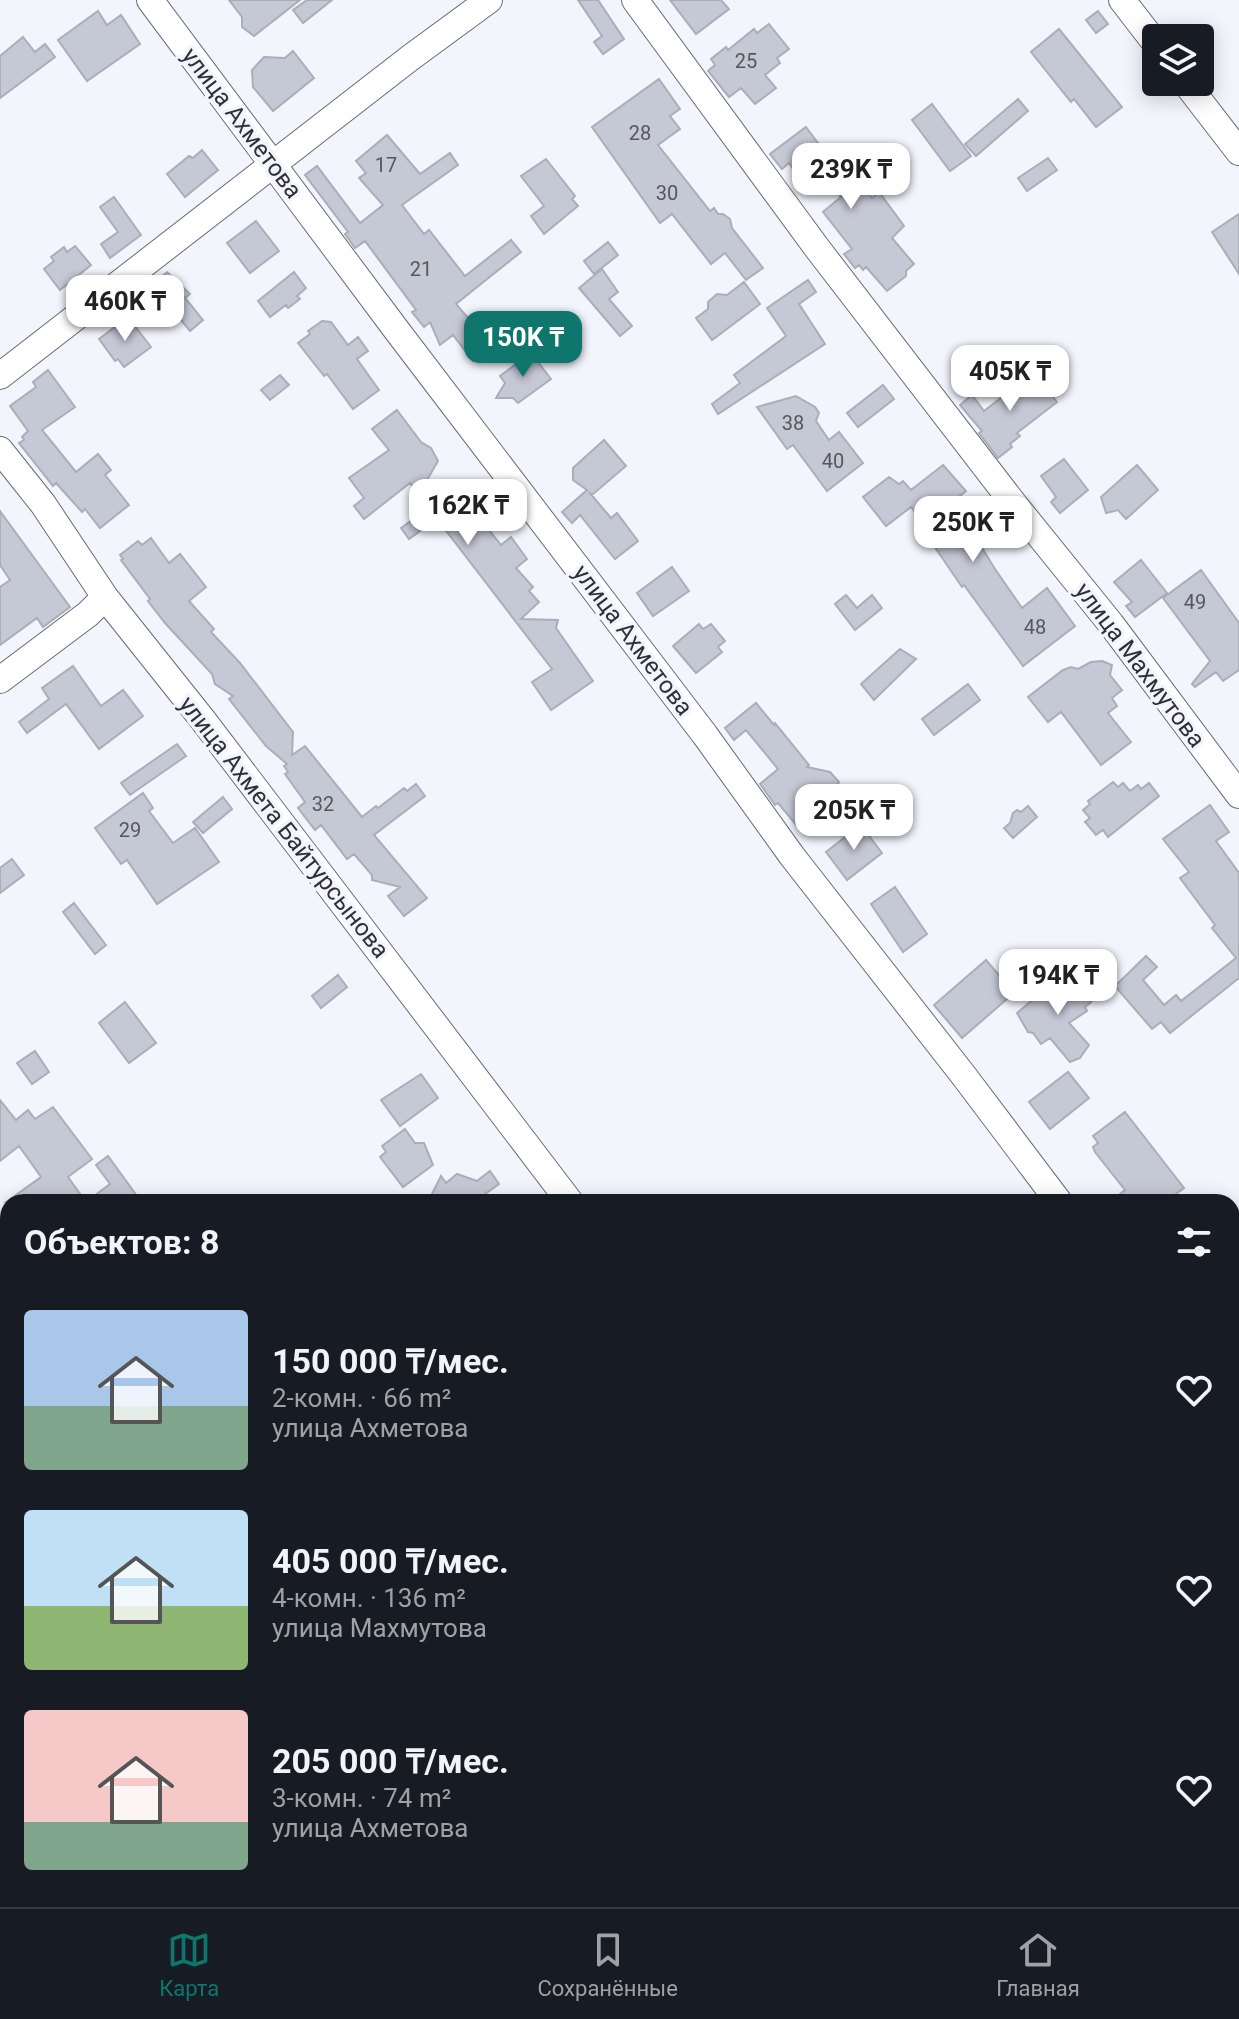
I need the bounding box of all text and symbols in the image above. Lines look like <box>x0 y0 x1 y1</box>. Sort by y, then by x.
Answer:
map controls <box>1142 24 1214 96</box>
button: layers <box>1142 24 1214 96</box>
street label: улица Ахметова <box>176 42 308 204</box>
house number: 25 <box>735 49 757 73</box>
house number: 28 <box>629 121 651 145</box>
pin: 239K ₸ <box>786 143 916 211</box>
house number: 17 <box>375 153 397 177</box>
text: 239K ₸ <box>810 154 892 184</box>
house number: 30 <box>656 181 678 205</box>
house number: 21 <box>410 257 432 281</box>
pin: 460K ₸ <box>60 275 190 343</box>
text: 460K ₸ <box>84 286 166 316</box>
pin: 150K ₸ <box>458 311 588 379</box>
text: 150K ₸ <box>482 322 564 352</box>
pin: 405K ₸ <box>945 345 1075 413</box>
text: 405K ₸ <box>969 356 1051 386</box>
house number: 38 <box>782 411 804 435</box>
house number: 40 <box>822 449 844 473</box>
pin: 162K ₸ <box>403 479 533 547</box>
text: 162K ₸ <box>427 490 509 520</box>
pin: 250K ₸ <box>908 496 1038 564</box>
text: 250K ₸ <box>932 507 1014 537</box>
street label: улица Ахметова <box>567 559 699 721</box>
street label: улица Махмутова <box>1069 577 1211 753</box>
house number: 49 <box>1184 590 1206 614</box>
house number: 48 <box>1024 615 1046 639</box>
street label: улица Ахмета Байтурсынова <box>173 691 395 963</box>
pin: 205K ₸ <box>789 784 919 852</box>
house number: 32 <box>312 792 334 816</box>
text: 205K ₸ <box>813 795 895 825</box>
house number: 29 <box>119 818 141 842</box>
pin: 194K ₸ <box>993 949 1123 1017</box>
text: 194K ₸ <box>1017 960 1099 990</box>
icon: filters <box>1172 1220 1216 1264</box>
text: Объектов: 8 <box>24 1222 219 1262</box>
text: 150 000 ₸/мес. <box>272 1341 509 1381</box>
icon: home <box>88 1342 184 1438</box>
icon: heart <box>1172 1368 1216 1412</box>
text: 2-комн. · 66 m² <box>272 1383 451 1413</box>
text: улица Ахметова <box>272 1413 468 1443</box>
text: 405 000 ₸/мес. <box>272 1541 509 1581</box>
icon: home <box>88 1542 184 1638</box>
icon: heart <box>1172 1568 1216 1612</box>
text: 4-комн. · 136 m² <box>272 1583 466 1613</box>
text: улица Махмутова <box>272 1613 487 1643</box>
text: 205 000 ₸/мес. <box>272 1741 509 1781</box>
icon: home <box>88 1742 184 1838</box>
icon: heart <box>1172 1768 1216 1812</box>
text: 3-комн. · 74 m² <box>272 1783 451 1813</box>
text: улица Ахметова <box>272 1813 468 1843</box>
tab: Карта <box>159 1928 219 2001</box>
tab: Сохранённые <box>537 1928 678 2001</box>
tab: Главная <box>996 1928 1080 2001</box>

